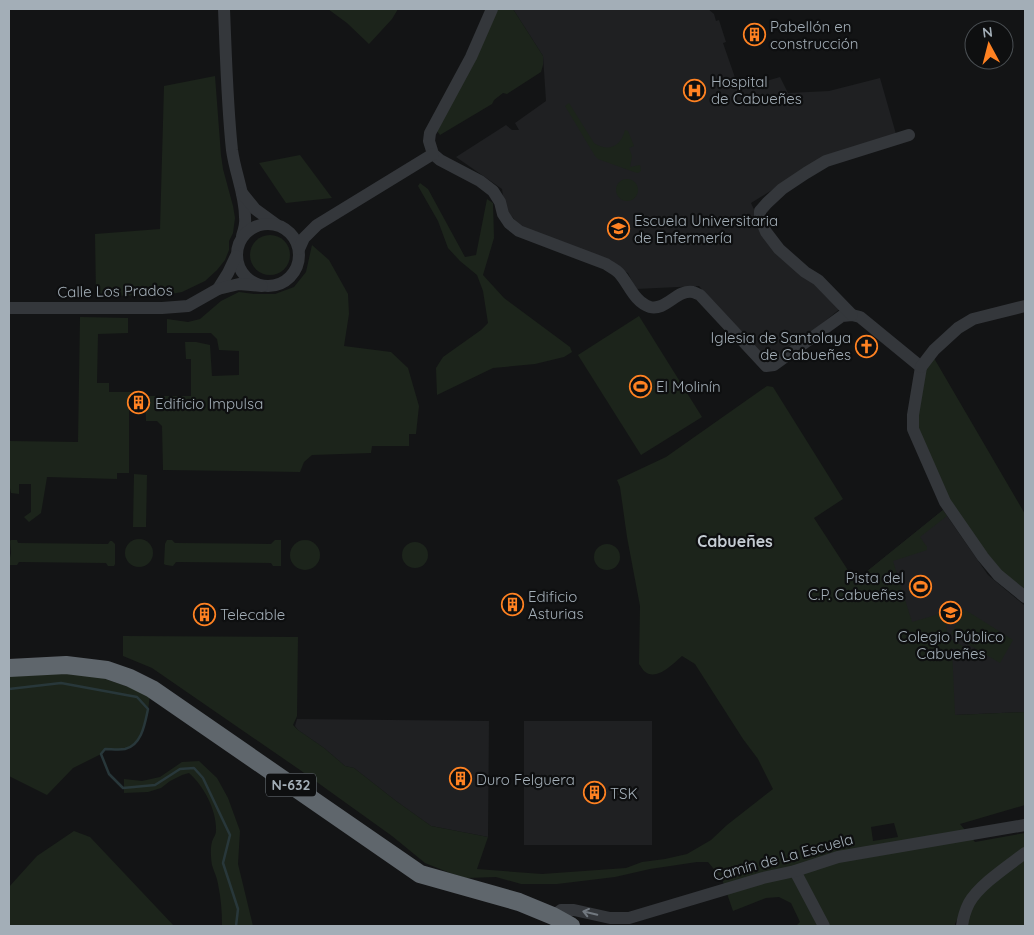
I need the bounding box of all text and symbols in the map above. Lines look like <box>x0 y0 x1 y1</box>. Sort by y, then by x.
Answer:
place label: Pabellón en construcción <box>770 17 858 53</box>
north arrow <box>964 20 1014 70</box>
building icon: Pabellón en construcción <box>742 23 766 47</box>
text: N <box>981 23 994 42</box>
place label: Hospital de Cabueñes <box>711 72 802 108</box>
hospital icon: Hospital de Cabueñes <box>683 78 707 102</box>
place label: Escuela Universitaria de Enfermería <box>634 211 778 247</box>
school or university icon: Escuela Universitaria de Enfermería <box>606 217 630 241</box>
street label: Calle Los Prados <box>57 280 173 302</box>
place label: Iglesia de Santolaya de Cabueñes <box>711 328 851 364</box>
church icon: Iglesia de Santolaya de Cabueñes <box>855 334 879 358</box>
sports icon: El Molinín <box>628 374 652 398</box>
place label: El Molinín <box>656 377 721 396</box>
building icon: Edificio Impulsa <box>127 391 151 415</box>
place label: Edificio Impulsa <box>155 394 263 413</box>
district label: Cabueñes <box>697 531 773 551</box>
place label: Pista del C.P. Cabueñes <box>808 568 904 604</box>
sports icon: Pista del C.P. Cabueñes <box>908 574 932 598</box>
place label: Edificio Asturias <box>528 587 583 623</box>
building icon: Edificio Asturias <box>500 593 524 617</box>
school or university icon: Colegio Público Cabueñes <box>939 601 963 625</box>
building icon: Telecable <box>192 602 216 626</box>
place label: Telecable <box>220 605 285 624</box>
place label: Colegio Público Cabueñes <box>898 627 1004 663</box>
building icon: Duro Felguera <box>448 767 472 791</box>
place label: Duro Felguera <box>476 770 575 789</box>
road number: N-632 <box>266 774 316 796</box>
building icon: TSK <box>582 781 606 805</box>
place label: TSK <box>610 784 638 803</box>
street label: Camín de La Escuela <box>711 829 855 885</box>
one-way arrow <box>583 908 599 917</box>

